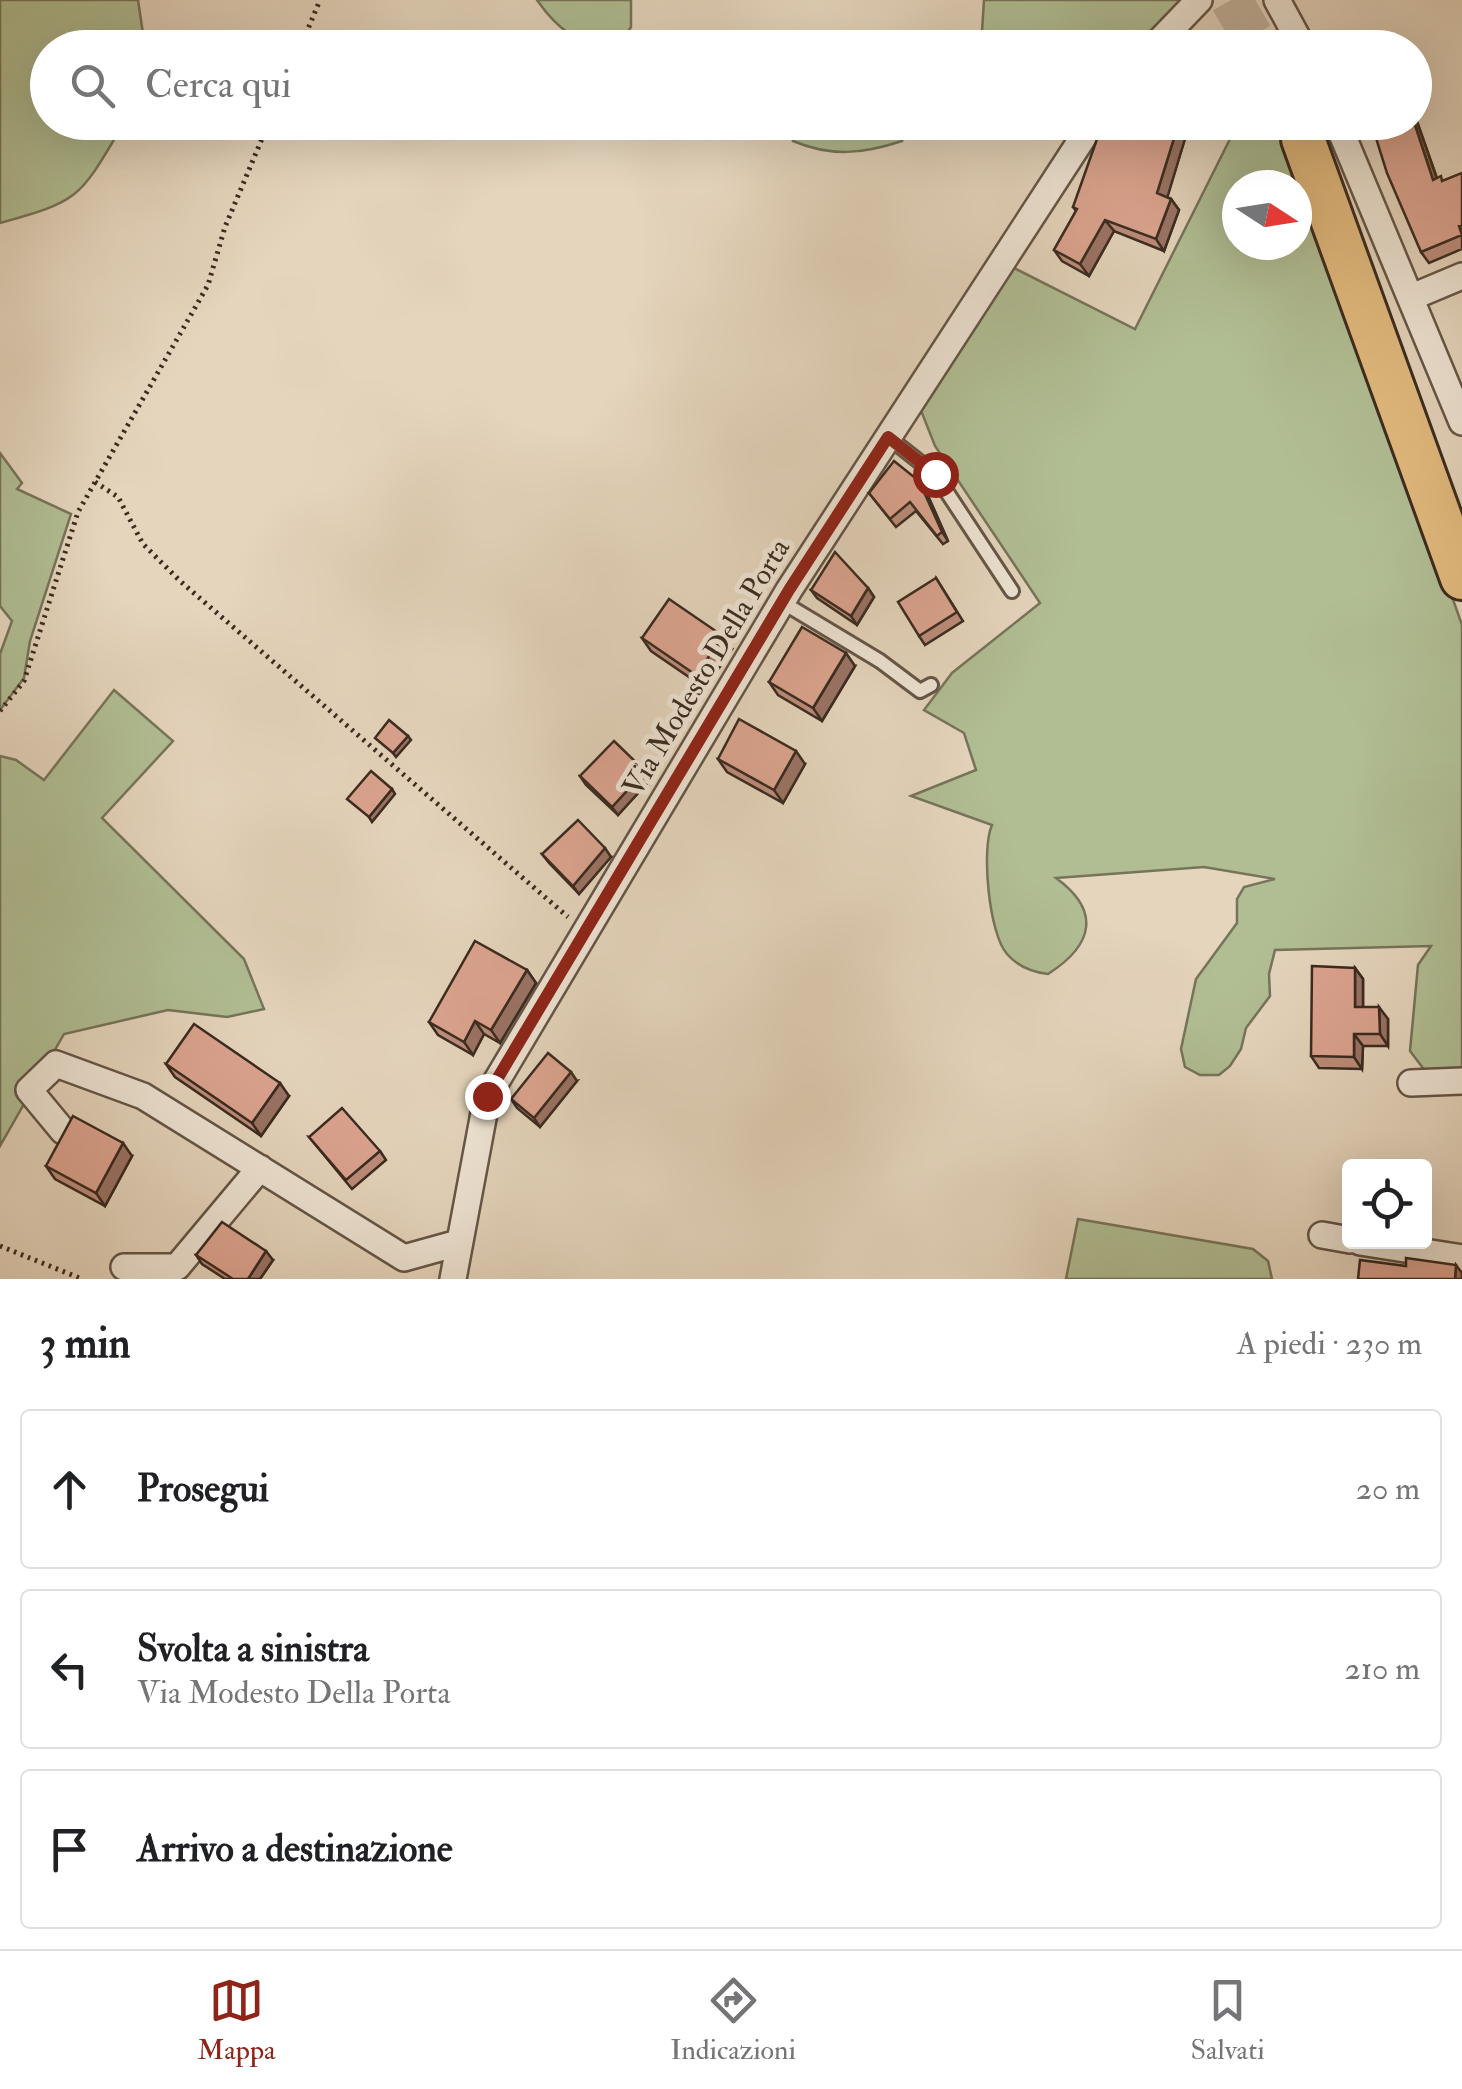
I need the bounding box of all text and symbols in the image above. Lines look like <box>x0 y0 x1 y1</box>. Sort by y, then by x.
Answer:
search box <box>30 30 1432 140</box>
icon: search <box>65 58 120 113</box>
text: Cerca qui <box>145 61 291 109</box>
north arrow <box>1222 170 1312 260</box>
route start <box>913 452 959 498</box>
street label: Via Modesto Della Porta <box>615 531 798 803</box>
route end <box>465 1074 511 1120</box>
map controls <box>1342 1159 1432 1249</box>
button: locate <box>1342 1159 1432 1249</box>
text: 3 min <box>40 1318 130 1370</box>
text: A piedi · 230 m <box>1237 1324 1422 1364</box>
icon: ahead <box>42 1462 97 1517</box>
text: Prosegui <box>137 1465 269 1513</box>
text: 20 m <box>1356 1469 1420 1509</box>
text: Svolta a sinistra <box>137 1625 369 1673</box>
icon: left <box>42 1642 97 1697</box>
text: 210 m <box>1345 1649 1420 1689</box>
text: Via Modesto Della Porta <box>137 1673 451 1713</box>
icon: arrive <box>42 1822 97 1877</box>
text: Arrivo a destinazione <box>137 1825 453 1873</box>
tab: Mappa <box>197 1973 276 2068</box>
tab: Indicazioni <box>670 1973 796 2068</box>
tab: Salvati <box>1191 1973 1265 2068</box>

